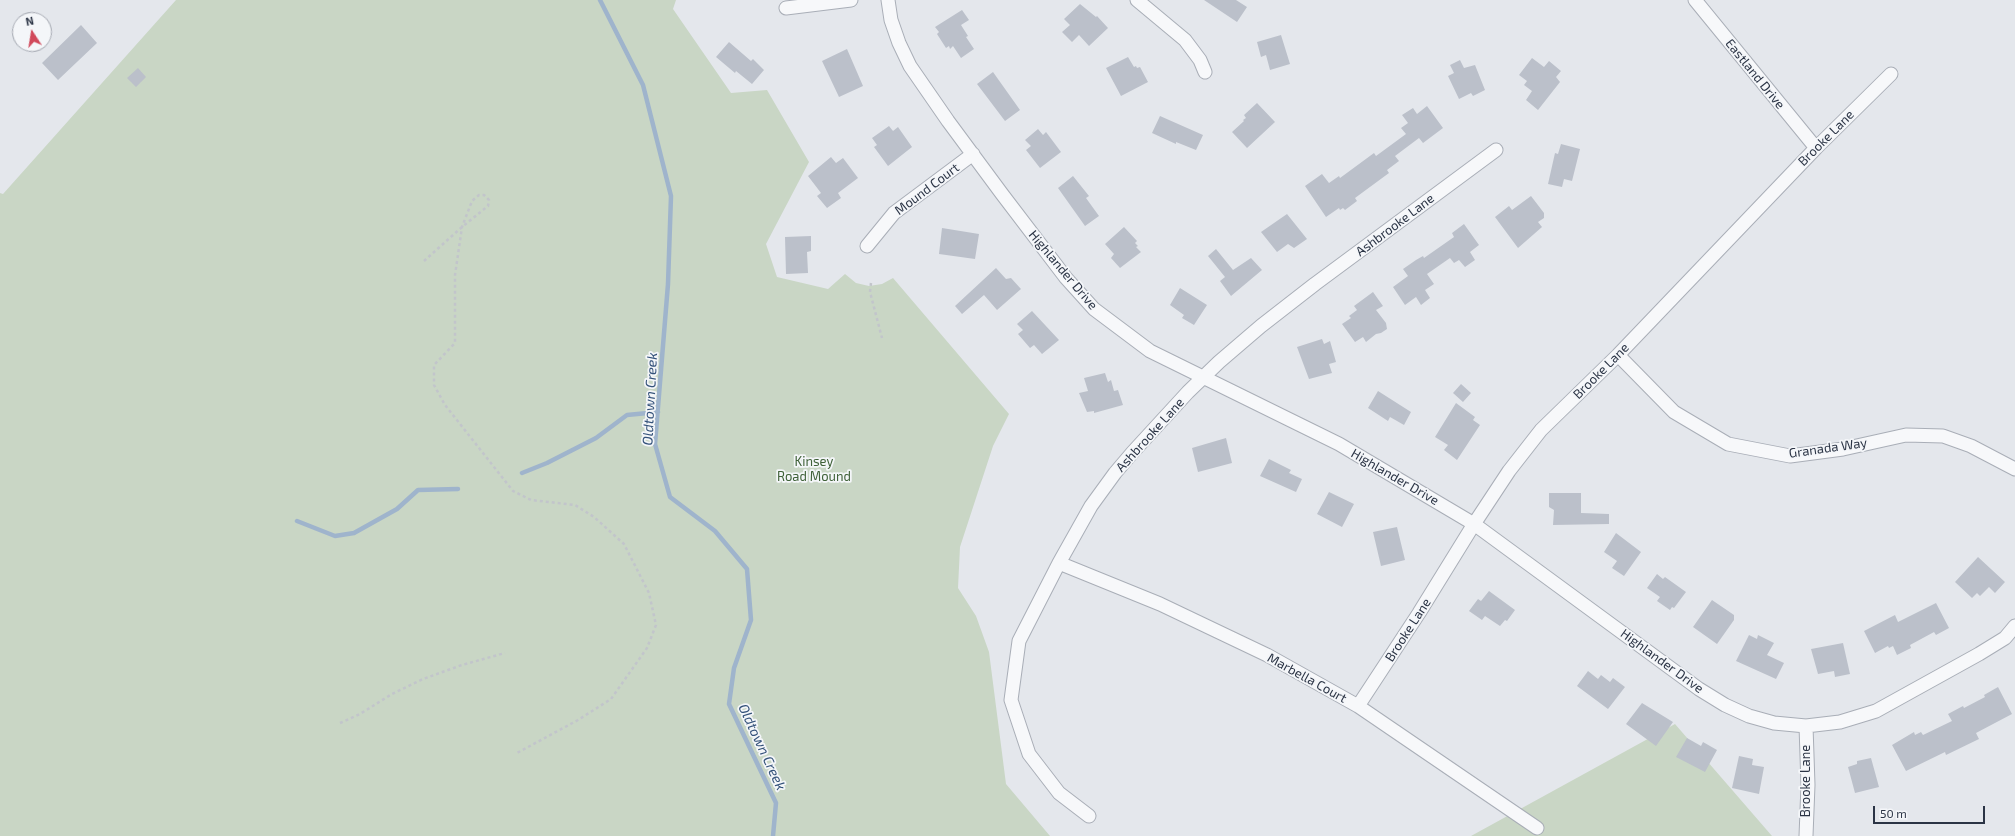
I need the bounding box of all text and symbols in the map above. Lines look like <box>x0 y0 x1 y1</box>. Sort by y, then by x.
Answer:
north arrow <box>12 12 52 52</box>
text: N <box>24 14 35 28</box>
street label: Eastland Drive <box>1722 36 1788 112</box>
street label: Brooke Lane <box>1795 107 1857 169</box>
street label: Mound Court <box>892 160 962 218</box>
street label: Ashbrooke Lane <box>1353 190 1437 260</box>
street label: Highlander Drive <box>1025 227 1101 313</box>
street label: Brooke Lane <box>1570 340 1632 402</box>
water label: Oldtown Creek <box>639 352 661 446</box>
street label: Ashbrooke Lane <box>1113 395 1187 475</box>
street label: Granada Way <box>1788 435 1868 461</box>
street label: Highlander Drive <box>1348 446 1442 508</box>
park label: Kinsey Road Mound <box>777 454 851 485</box>
street label: Brooke Lane <box>1382 595 1434 665</box>
street label: Highlander Drive <box>1618 626 1706 696</box>
street label: Marbella Court <box>1265 650 1349 706</box>
water label: Oldtown Creek <box>735 701 789 793</box>
street label: Brooke Lane <box>1798 745 1814 817</box>
scale bar <box>1875 798 1987 824</box>
text: 50 m <box>1880 806 1907 820</box>

